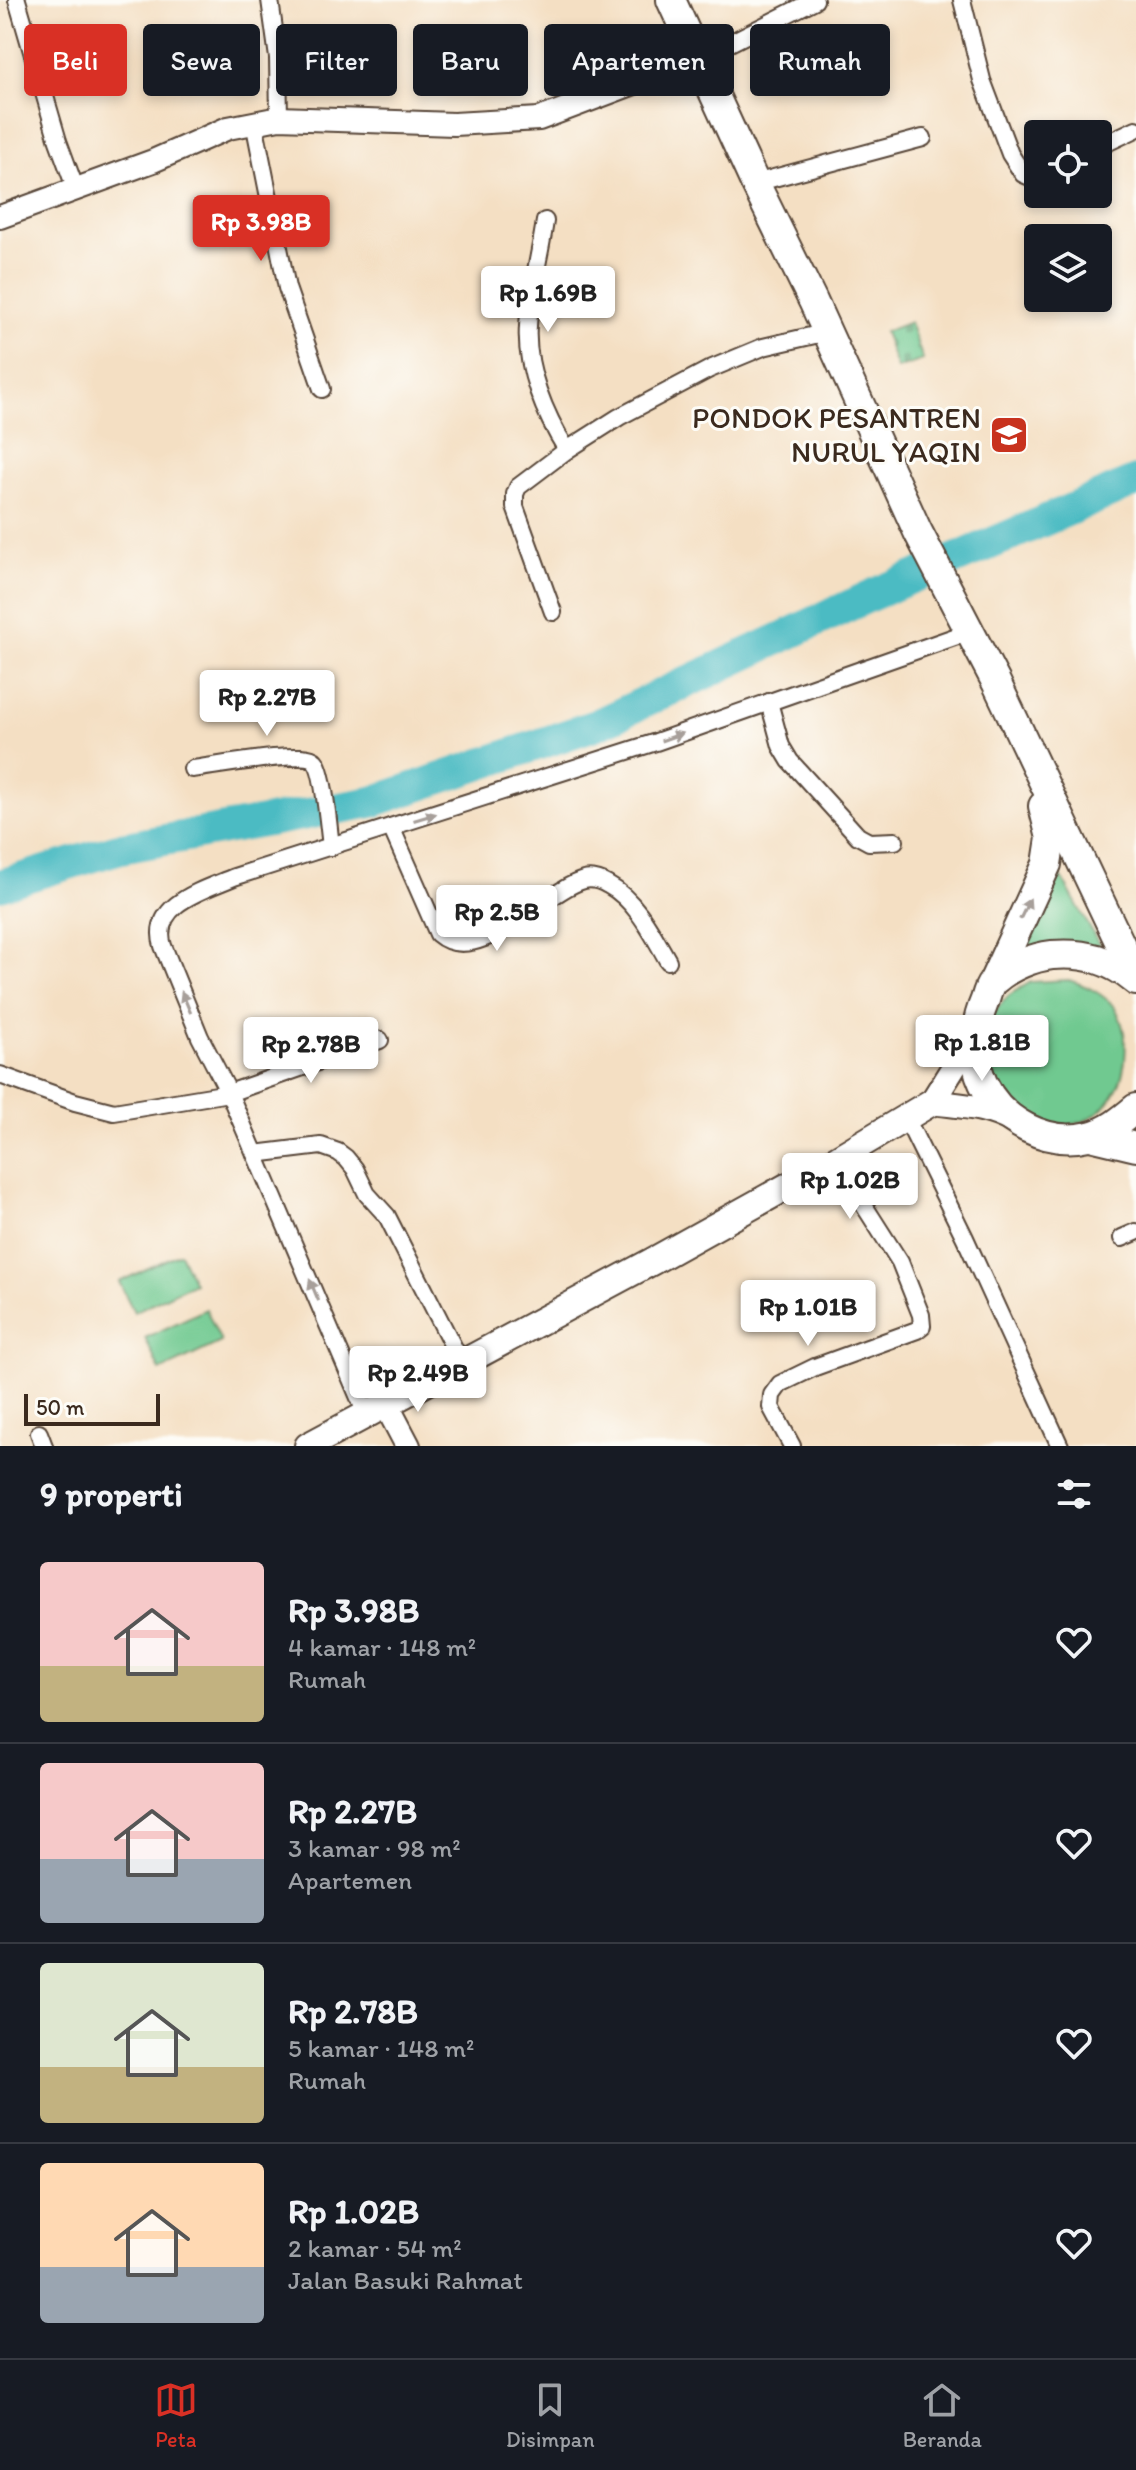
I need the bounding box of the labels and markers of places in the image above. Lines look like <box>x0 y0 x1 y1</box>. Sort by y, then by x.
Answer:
pin: Rp 3.98B <box>178 195 344 263</box>
pin: Rp 1.69B <box>465 266 631 334</box>
place label: PONDOK PESANTREN NURUL YAQIN <box>692 399 981 470</box>
school or university icon: PONDOK PESANTREN NURUL YAQIN <box>988 414 1030 456</box>
pin: Rp 2.27B <box>184 670 350 738</box>
pin: Rp 2.5B <box>423 885 571 953</box>
pin: Rp 1.81B <box>899 1015 1065 1083</box>
pin: Rp 2.78B <box>228 1017 394 1085</box>
pin: Rp 1.02B <box>767 1153 933 1221</box>
pin: Rp 1.01B <box>725 1280 891 1348</box>
pin: Rp 2.49B <box>335 1346 501 1414</box>

